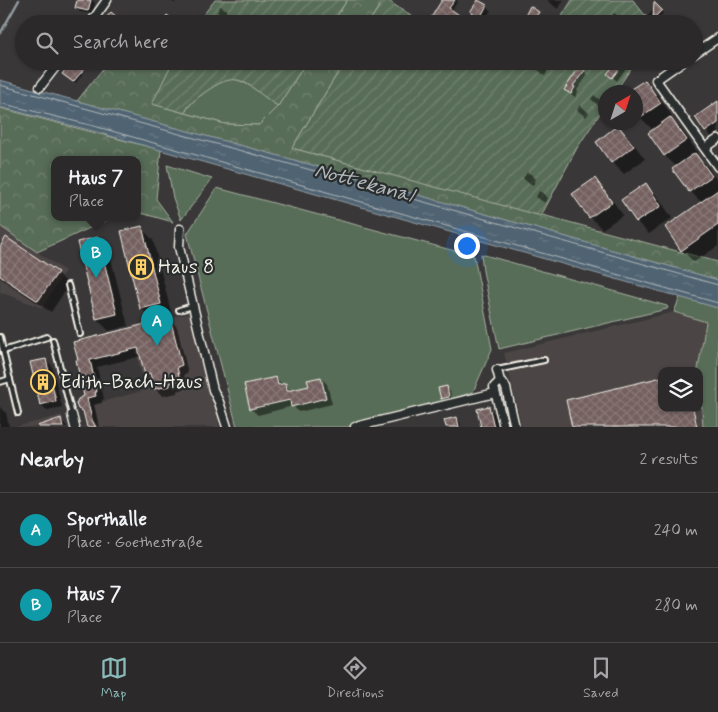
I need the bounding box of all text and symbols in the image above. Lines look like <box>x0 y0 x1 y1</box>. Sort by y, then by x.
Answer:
search box <box>15 15 703 70</box>
icon: search <box>33 29 61 57</box>
text: Search here <box>73 30 169 55</box>
north arrow <box>598 85 643 130</box>
popup <box>51 156 141 221</box>
water label: Nottekanal <box>311 156 419 210</box>
text: Haus 7 <box>69 166 123 191</box>
text: Place <box>69 191 104 212</box>
your location <box>454 233 480 259</box>
pin: B <box>80 237 112 278</box>
building icon: Haus 8 <box>128 254 154 280</box>
place label: Haus 8 <box>158 254 214 281</box>
pin: A <box>141 305 173 346</box>
map controls <box>658 367 703 412</box>
button: layers <box>658 367 703 412</box>
building icon: Edith-Bach-Haus <box>30 369 56 395</box>
place label: Edith-Bach-Haus <box>60 369 202 396</box>
text: Nearby <box>20 446 84 474</box>
text: 2 results <box>640 449 698 470</box>
text: Sporthalle <box>67 507 147 532</box>
text: A <box>31 520 41 541</box>
text: 240 m <box>654 520 698 541</box>
text: Place · Goethestraße <box>67 532 203 553</box>
text: Haus 7 <box>67 582 121 607</box>
text: B <box>31 595 41 616</box>
text: 280 m <box>655 595 698 616</box>
text: Place <box>67 607 102 628</box>
tab: Map <box>100 654 128 702</box>
tab: Directions <box>327 654 384 702</box>
tab: Saved <box>583 654 618 702</box>

